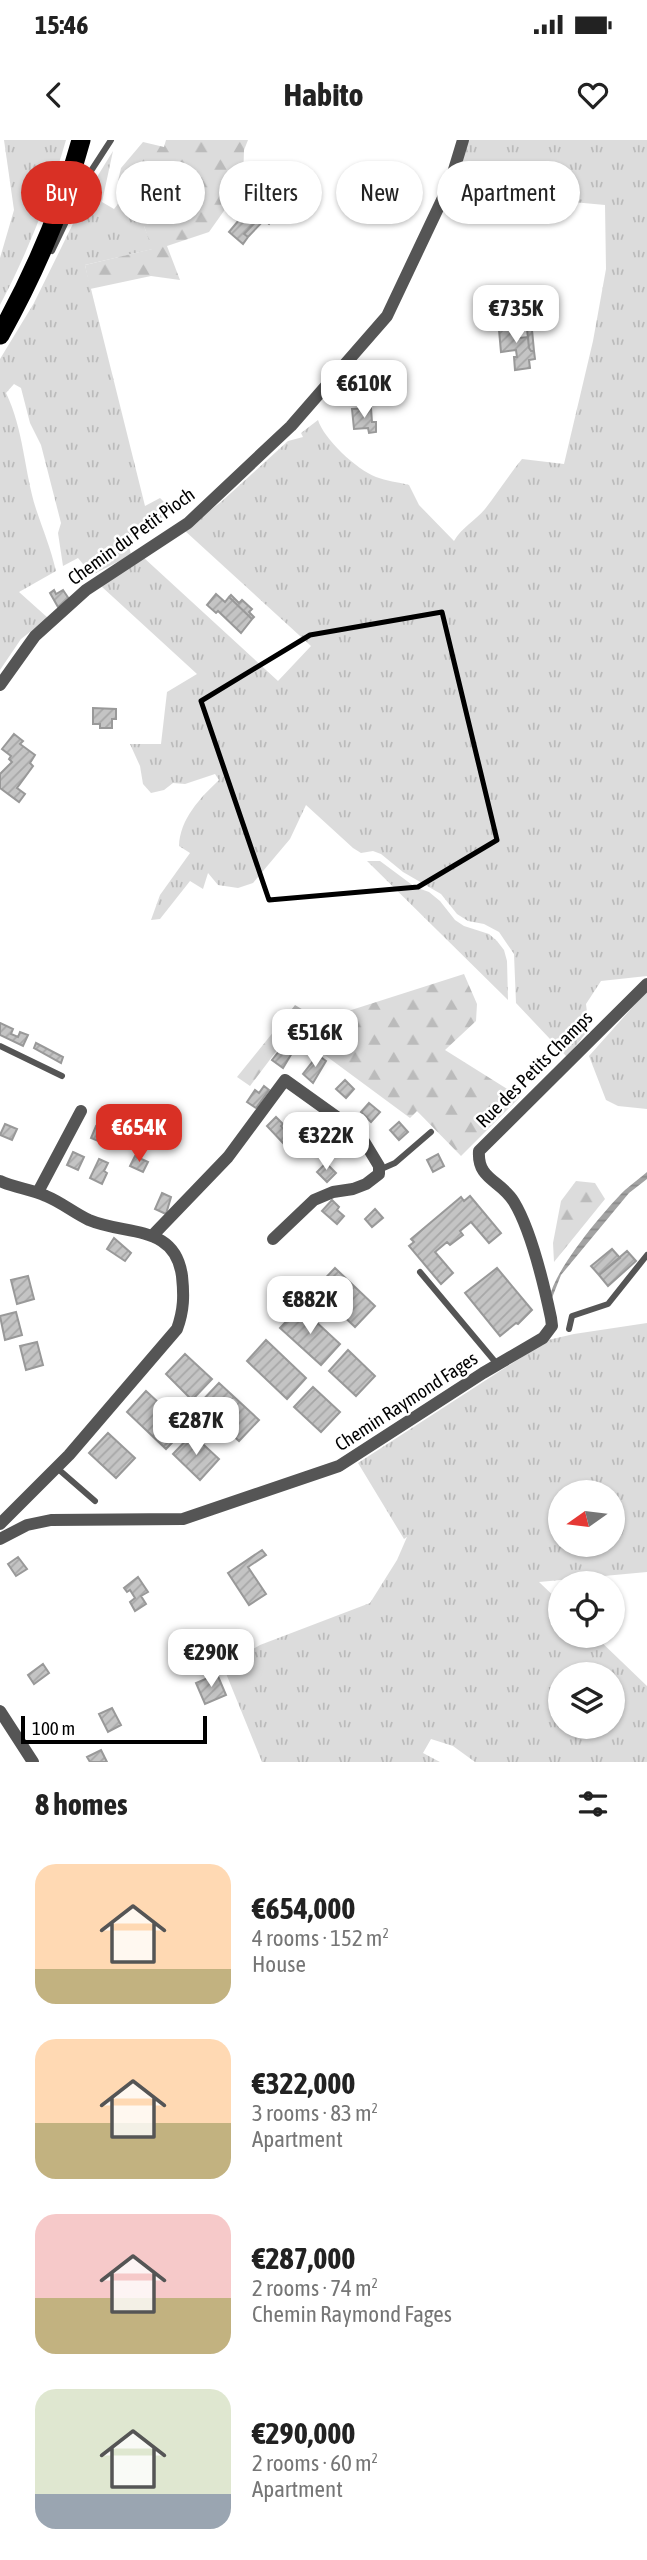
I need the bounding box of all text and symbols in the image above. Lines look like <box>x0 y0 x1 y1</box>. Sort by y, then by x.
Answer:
text: 15:46 <box>35 10 89 40</box>
icon: back <box>35 76 73 114</box>
text: Habito <box>284 76 363 113</box>
icon: heart <box>574 76 612 114</box>
chip: Buy <box>21 161 102 224</box>
chip: Rent <box>116 161 205 224</box>
chip: Filters <box>219 161 322 224</box>
chip: New <box>336 161 423 224</box>
chip: Apartment <box>437 161 580 224</box>
pin: €735K <box>467 286 565 345</box>
text: €735K <box>489 295 543 321</box>
pin: €610K <box>315 360 413 420</box>
text: €610K <box>337 370 391 396</box>
street label: Chemin du Petit Pioch <box>63 483 199 589</box>
street label: Rue des Petits Champs <box>471 1006 597 1132</box>
pin: €516K <box>266 1010 364 1069</box>
text: €516K <box>288 1019 342 1045</box>
pin: €654K <box>90 1104 188 1164</box>
pin: €322K <box>277 1112 375 1172</box>
text: €654K <box>112 1114 166 1140</box>
text: €322K <box>299 1122 353 1148</box>
pin: €882K <box>261 1276 359 1336</box>
text: €882K <box>283 1286 337 1312</box>
street label: Chemin Raymond Fages <box>331 1347 481 1455</box>
pin: €287K <box>147 1398 245 1457</box>
text: €287K <box>169 1407 223 1433</box>
north arrow <box>548 1480 625 1558</box>
map controls <box>548 1480 625 1739</box>
button: locate <box>548 1571 625 1648</box>
pin: €290K <box>162 1630 260 1689</box>
text: €290K <box>184 1639 238 1665</box>
button: layers <box>548 1662 625 1739</box>
scale bar <box>21 1713 206 1745</box>
text: 100 m <box>32 1717 75 1739</box>
icon: filters <box>574 1785 612 1823</box>
text: 8 homes <box>35 1787 128 1821</box>
text: €654,000 <box>252 1891 355 1925</box>
icon: home <box>91 1892 175 1976</box>
text: 4 rooms · 152 m² <box>252 1925 389 1951</box>
text: House <box>252 1951 306 1977</box>
text: €322,000 <box>252 2066 355 2100</box>
icon: home <box>91 2067 175 2151</box>
text: 3 rooms · 83 m² <box>252 2100 378 2126</box>
text: Apartment <box>252 2126 343 2152</box>
text: €287,000 <box>252 2241 355 2275</box>
icon: home <box>91 2242 175 2326</box>
text: 2 rooms · 74 m² <box>252 2275 378 2301</box>
text: Chemin Raymond Fages <box>252 2301 452 2327</box>
text: €290,000 <box>252 2416 355 2450</box>
icon: home <box>91 2417 175 2501</box>
text: 2 rooms · 60 m² <box>252 2450 378 2476</box>
text: Apartment <box>252 2476 343 2502</box>

